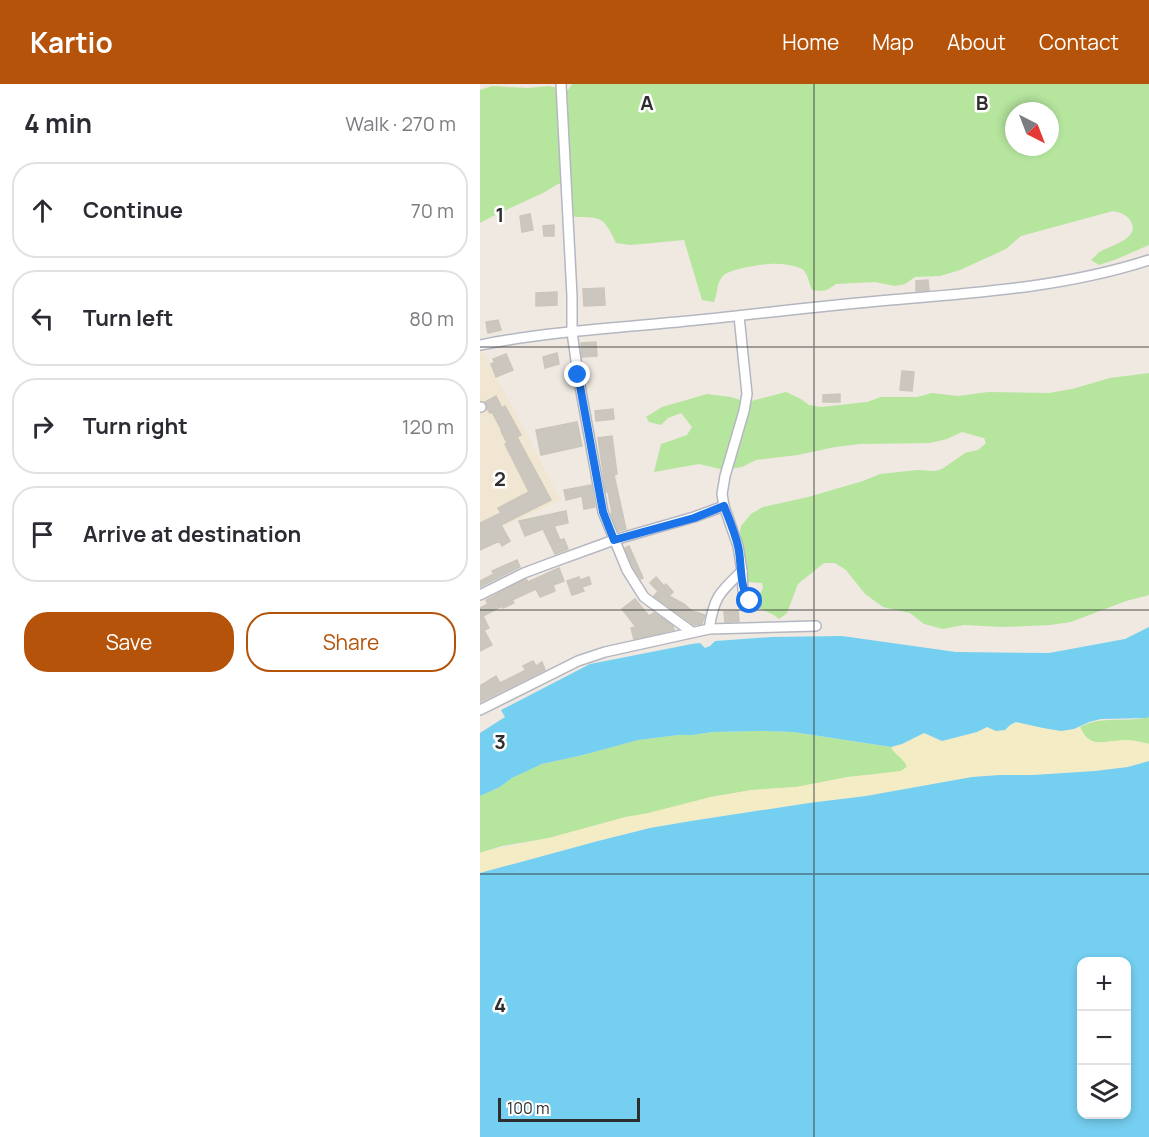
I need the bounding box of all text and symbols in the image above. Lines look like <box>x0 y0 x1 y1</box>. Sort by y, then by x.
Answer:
text: Kartio <box>30 23 113 61</box>
text: Home <box>782 28 839 56</box>
text: Map <box>872 28 914 56</box>
text: About <box>947 28 1006 56</box>
text: Contact <box>1039 28 1119 56</box>
text: A <box>640 89 654 116</box>
text: B <box>976 89 989 116</box>
north arrow <box>1005 102 1059 156</box>
text: 4 min <box>24 105 92 141</box>
text: Walk · 270 m <box>345 110 456 137</box>
icon: ahead <box>26 194 59 227</box>
text: Continue <box>83 195 183 225</box>
text: 70 m <box>411 197 454 224</box>
text: 1 <box>496 201 504 228</box>
icon: left <box>26 302 59 335</box>
text: Turn left <box>83 303 173 333</box>
text: 80 m <box>409 305 454 332</box>
route end <box>564 361 590 387</box>
icon: right <box>26 410 59 443</box>
text: Turn right <box>83 411 188 441</box>
text: 120 m <box>402 413 454 440</box>
text: 2 <box>494 465 506 492</box>
icon: arrive <box>26 518 59 551</box>
text: Arrive at destination <box>83 519 301 549</box>
route start <box>736 587 762 613</box>
button: Save <box>24 612 234 672</box>
button: Share <box>246 612 456 672</box>
text: 3 <box>494 728 506 755</box>
map controls <box>1077 957 1131 1119</box>
button: + <box>1077 957 1131 1011</box>
text: 4 <box>494 991 506 1018</box>
button: − <box>1077 1011 1131 1065</box>
button: layers <box>1077 1065 1131 1119</box>
scale bar <box>498 1095 640 1122</box>
text: 100 m <box>507 1097 550 1119</box>

